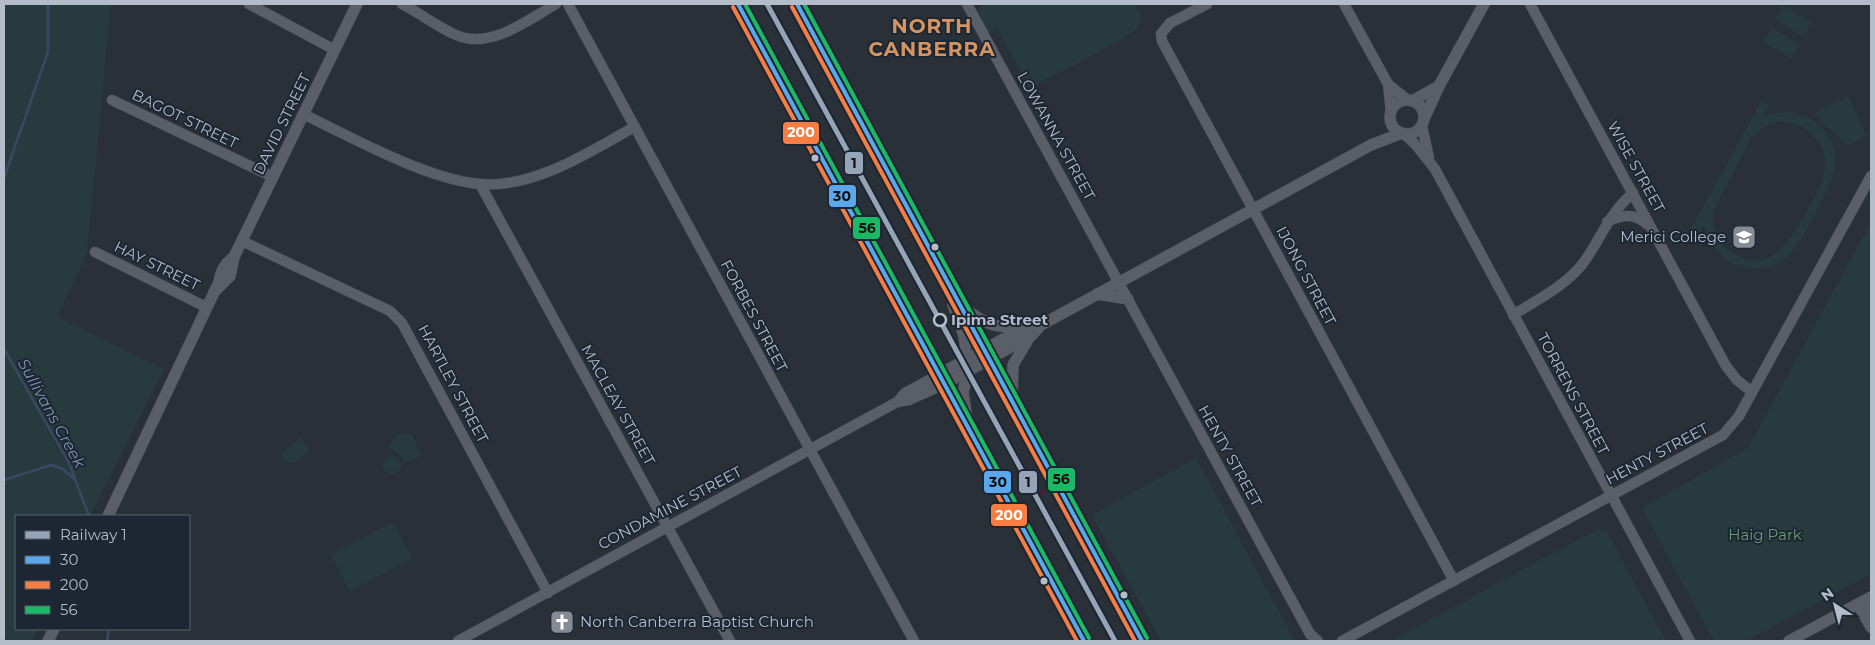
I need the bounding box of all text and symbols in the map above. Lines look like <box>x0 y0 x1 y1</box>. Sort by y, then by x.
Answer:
district label: NORTH CANBERRA <box>868 14 996 61</box>
street label: LOWANNA STREET <box>1013 68 1100 204</box>
street label: DAVID STREET <box>249 69 315 178</box>
street label: BAGOT STREET <box>129 85 242 153</box>
street label: WISE STREET <box>1604 118 1670 216</box>
line badge: 200 <box>782 121 820 145</box>
text: 200 <box>787 123 815 141</box>
line badge: 1 <box>844 151 864 175</box>
unlabelled marker <box>810 153 820 163</box>
text: 1 <box>851 154 857 172</box>
line badge: 30 <box>828 184 857 208</box>
text: 30 <box>832 187 851 205</box>
line badge: 56 <box>852 216 881 240</box>
text: 56 <box>858 219 876 237</box>
street label: IJONG STREET <box>1272 223 1341 329</box>
school or university icon: Merici College <box>1731 224 1757 250</box>
place label: Merici College <box>1620 227 1726 246</box>
street label: HAY STREET <box>111 237 203 295</box>
unlabelled marker <box>930 242 940 252</box>
street label: FORBES STREET <box>717 256 792 376</box>
place label: Ipima Street <box>951 310 1048 329</box>
marker: Ipima Street <box>933 313 947 327</box>
street label: HARTLEY STREET <box>414 321 493 447</box>
street label: TORRENS STREET <box>1533 330 1614 458</box>
street label: MACLEAY STREET <box>577 341 660 469</box>
water label: Sullivans Creek <box>14 355 90 473</box>
street label: HENTY STREET <box>1195 401 1266 510</box>
street label: HENTY STREET <box>1602 418 1712 489</box>
street label: CONDAMINE STREET <box>595 461 745 554</box>
line badge: 56 <box>1047 467 1076 492</box>
line badge: 30 <box>983 470 1012 494</box>
line badge: 1 <box>1018 470 1038 494</box>
text: 56 <box>1052 470 1070 488</box>
text: 30 <box>988 473 1007 491</box>
text: 1 <box>1025 473 1031 491</box>
line badge: 200 <box>990 503 1028 527</box>
text: 200 <box>995 506 1023 524</box>
legend <box>15 515 190 630</box>
text: Railway 1 <box>60 525 127 544</box>
park label: Haig Park <box>1728 525 1802 544</box>
text: 30 <box>60 550 78 569</box>
text: 200 <box>60 575 88 594</box>
unlabelled marker <box>1039 576 1049 586</box>
north arrow <box>1810 580 1860 630</box>
text: N <box>1817 584 1837 605</box>
unlabelled marker <box>1119 590 1129 600</box>
text: 56 <box>60 600 78 619</box>
church icon: North Canberra Baptist Church <box>549 609 575 635</box>
place label: North Canberra Baptist Church <box>580 612 814 631</box>

